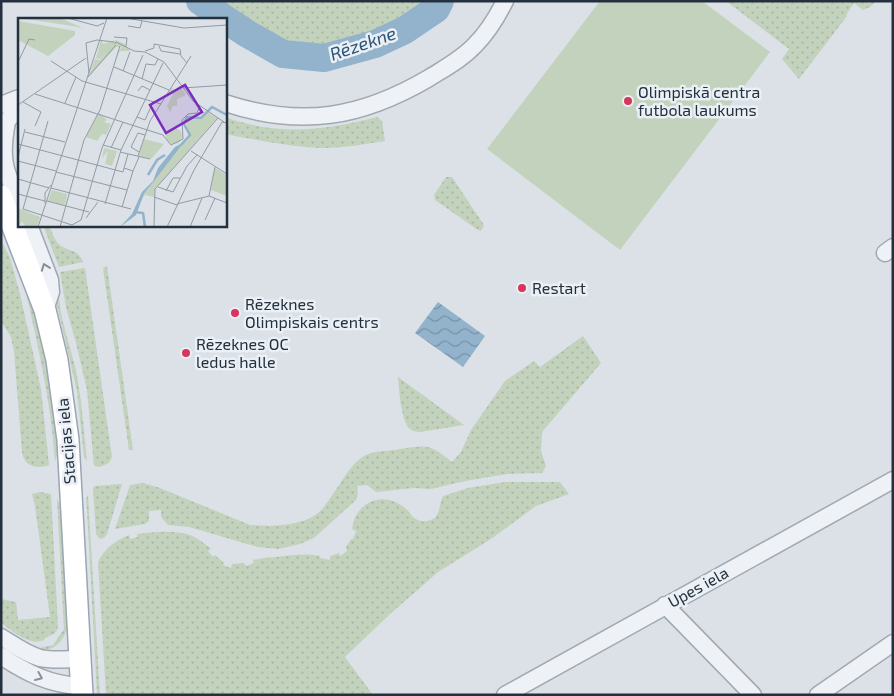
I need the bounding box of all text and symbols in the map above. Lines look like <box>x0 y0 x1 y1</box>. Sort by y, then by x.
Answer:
inset map <box>18 18 226 226</box>
water label: Rēzekne <box>327 21 399 65</box>
place label: Olimpiskā centra futbola laukums <box>638 82 760 119</box>
marker: Olimpiskā centra futbola laukums <box>622 95 634 107</box>
one-way arrow <box>41 263 51 272</box>
place label: Restart <box>532 278 586 297</box>
marker: Restart <box>516 282 528 294</box>
place label: Rēzeknes Olimpiskais centrs <box>245 294 379 331</box>
marker: Rēzeknes Olimpiskais centrs <box>229 307 241 319</box>
place label: Rēzeknes OC ledus halle <box>196 334 289 371</box>
marker: Rēzeknes OC ledus halle <box>180 347 192 359</box>
street label: Stacijas iela <box>52 397 80 485</box>
street label: Upes iela <box>664 562 731 611</box>
one-way arrow <box>34 671 43 681</box>

